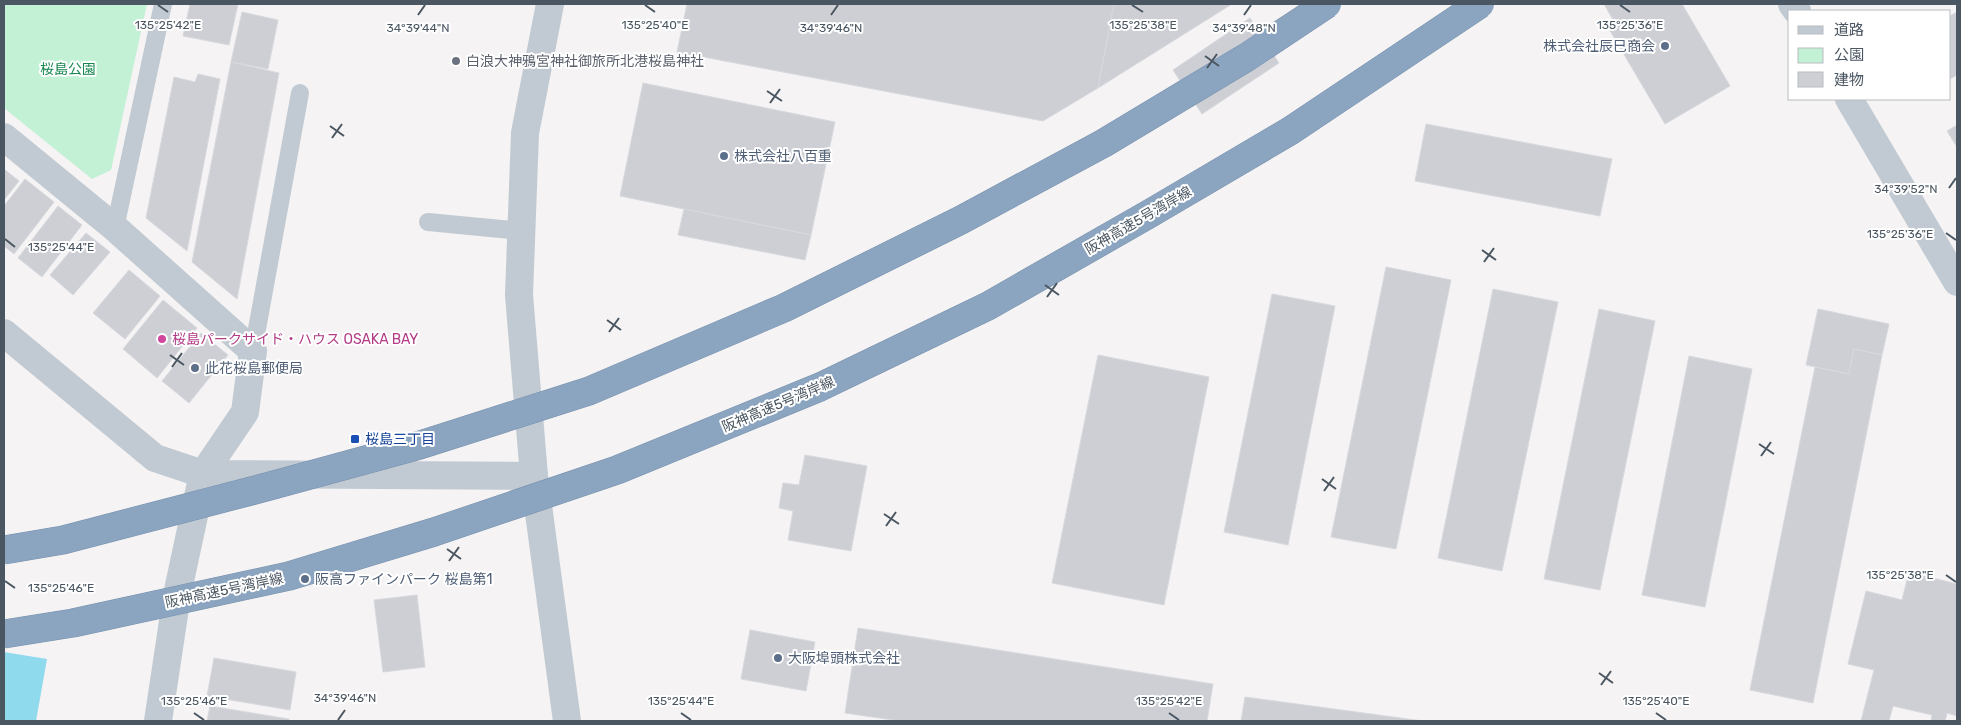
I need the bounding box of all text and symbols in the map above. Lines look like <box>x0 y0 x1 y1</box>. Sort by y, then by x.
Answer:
legend <box>1788 10 1951 100</box>
text: 135°25'42"E <box>135 18 201 32</box>
text: 135°25'40"E <box>621 18 689 32</box>
text: 135°25'38"E <box>1109 18 1177 32</box>
text: 135°25'36"E <box>1597 18 1663 32</box>
text: 34°39'44"N <box>386 21 450 35</box>
text: 34°39'46"N <box>800 21 862 35</box>
text: 34°39'48"N <box>1212 21 1276 35</box>
text: 道路 <box>1834 21 1864 39</box>
place label: 株式会社辰巳商会 <box>1543 38 1655 55</box>
marker: 株式会社辰巳商会 <box>1659 40 1671 52</box>
text: 公園 <box>1834 46 1864 64</box>
place label: 白浪大神鴉宮神社御旅所北港桜島神社 <box>466 53 704 70</box>
marker: 白浪大神鴉宮神社御旅所北港桜島神社 <box>450 55 462 67</box>
park label: 桜島公園 <box>40 61 96 78</box>
text: 建物 <box>1834 71 1864 89</box>
place label: 株式会社八百重 <box>734 148 832 165</box>
marker: 株式会社八百重 <box>718 150 730 162</box>
text: 34°39'52"N <box>1874 182 1938 196</box>
street label: 阪神高速5号湾岸線 <box>1082 183 1195 258</box>
text: 135°25'36"E <box>1867 227 1933 241</box>
text: 135°25'44"E <box>28 240 94 254</box>
place label: 桜島パークサイド・ハウス OSAKA BAY <box>172 331 418 348</box>
marker: 桜島パークサイド・ハウス OSAKA BAY <box>156 333 168 345</box>
place label: 此花桜島郵便局 <box>205 360 303 377</box>
marker: 此花桜島郵便局 <box>189 362 201 374</box>
street label: 阪神高速5号湾岸線 <box>719 373 837 436</box>
place label: 桜島三丁目 <box>365 431 435 448</box>
marker: 桜島三丁目 <box>349 433 361 445</box>
text: 135°25'38"E <box>1866 568 1934 582</box>
street label: 阪神高速5号湾岸線 <box>163 570 285 611</box>
place label: 阪高ファインパーク 桜島第1 <box>315 571 492 588</box>
marker: 阪高ファインパーク 桜島第1 <box>299 573 311 585</box>
text: 135°25'46"E <box>28 581 94 595</box>
place label: 大阪埠頭株式会社 <box>788 650 900 667</box>
marker: 大阪埠頭株式会社 <box>772 652 784 664</box>
text: 34°39'46"N <box>314 691 376 705</box>
text: 135°25'46"E <box>161 694 227 708</box>
text: 135°25'44"E <box>648 694 714 708</box>
text: 135°25'42"E <box>1136 694 1202 708</box>
text: 135°25'40"E <box>1622 694 1690 708</box>

